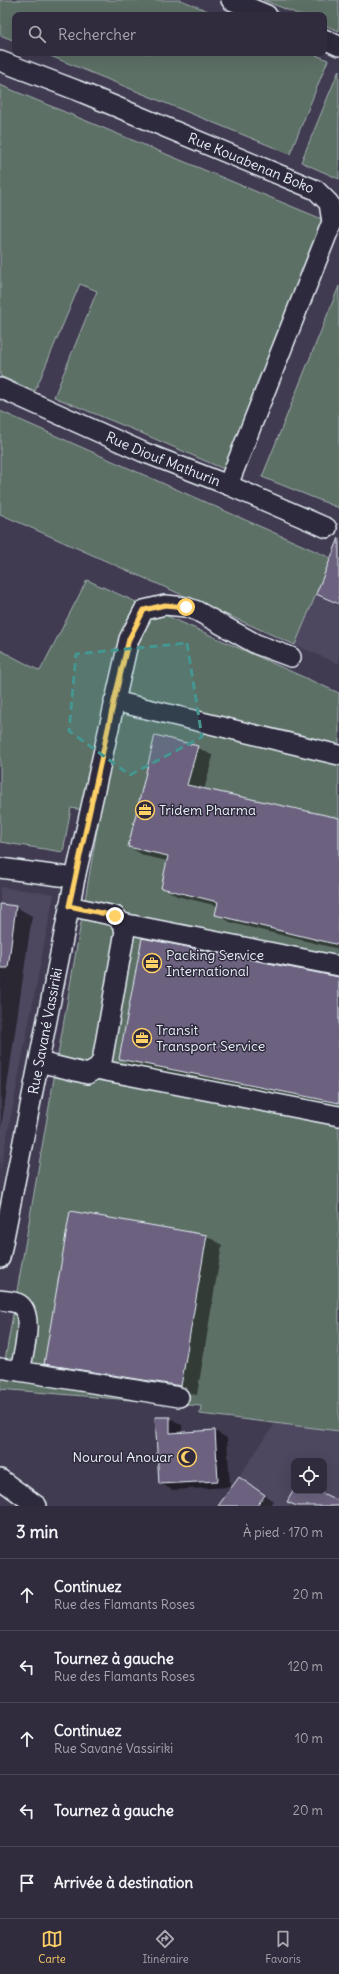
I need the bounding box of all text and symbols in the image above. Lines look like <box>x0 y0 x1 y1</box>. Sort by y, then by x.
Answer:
search box <box>12 12 327 56</box>
icon: search <box>26 23 48 45</box>
text: Rechercher <box>58 25 136 44</box>
street label: Rue Kouabenan Boko <box>185 129 317 197</box>
street label: Rue Diouf Mathurin <box>103 428 223 490</box>
route start <box>177 598 195 616</box>
office icon: Tridem Pharma <box>134 799 156 821</box>
place label: Tridem Pharma <box>159 801 256 819</box>
route end <box>106 907 124 925</box>
place label: Packing Service International <box>166 946 264 980</box>
office icon: Packing Service International <box>141 952 163 974</box>
street label: Rue Savané Vassiriki <box>24 966 66 1096</box>
place label: Transit Transport Service <box>156 1021 265 1055</box>
office icon: Transit Transport Service <box>131 1027 153 1049</box>
mosque icon: Nouroul Anouar <box>176 1446 198 1468</box>
place label: Nouroul Anouar <box>73 1448 173 1466</box>
map controls <box>291 1458 327 1494</box>
button: locate <box>291 1458 327 1494</box>
text: 3 min <box>16 1521 58 1543</box>
text: À pied · 170 m <box>243 1524 323 1541</box>
text: Continuez <box>54 1577 122 1596</box>
icon: ahead <box>16 1584 38 1606</box>
text: 20 m <box>293 1586 323 1603</box>
text: Rue des Flamants Roses <box>54 1596 195 1613</box>
text: Tournez à gauche <box>54 1649 174 1668</box>
icon: left <box>16 1656 38 1678</box>
text: 120 m <box>288 1658 323 1675</box>
text: Rue des Flamants Roses <box>54 1668 195 1685</box>
text: Continuez <box>54 1721 122 1740</box>
icon: ahead <box>16 1728 38 1750</box>
text: 10 m <box>295 1730 323 1747</box>
text: Rue Savané Vassiriki <box>54 1740 173 1757</box>
icon: left <box>16 1800 38 1822</box>
text: Tournez à gauche <box>54 1801 174 1820</box>
text: 20 m <box>293 1802 323 1819</box>
icon: arrive <box>16 1872 38 1894</box>
text: Arrivée à destination <box>54 1873 193 1892</box>
tab: Carte <box>38 1928 66 1966</box>
tab: Itinéraire <box>142 1928 189 1966</box>
tab: Favoris <box>265 1928 301 1966</box>

